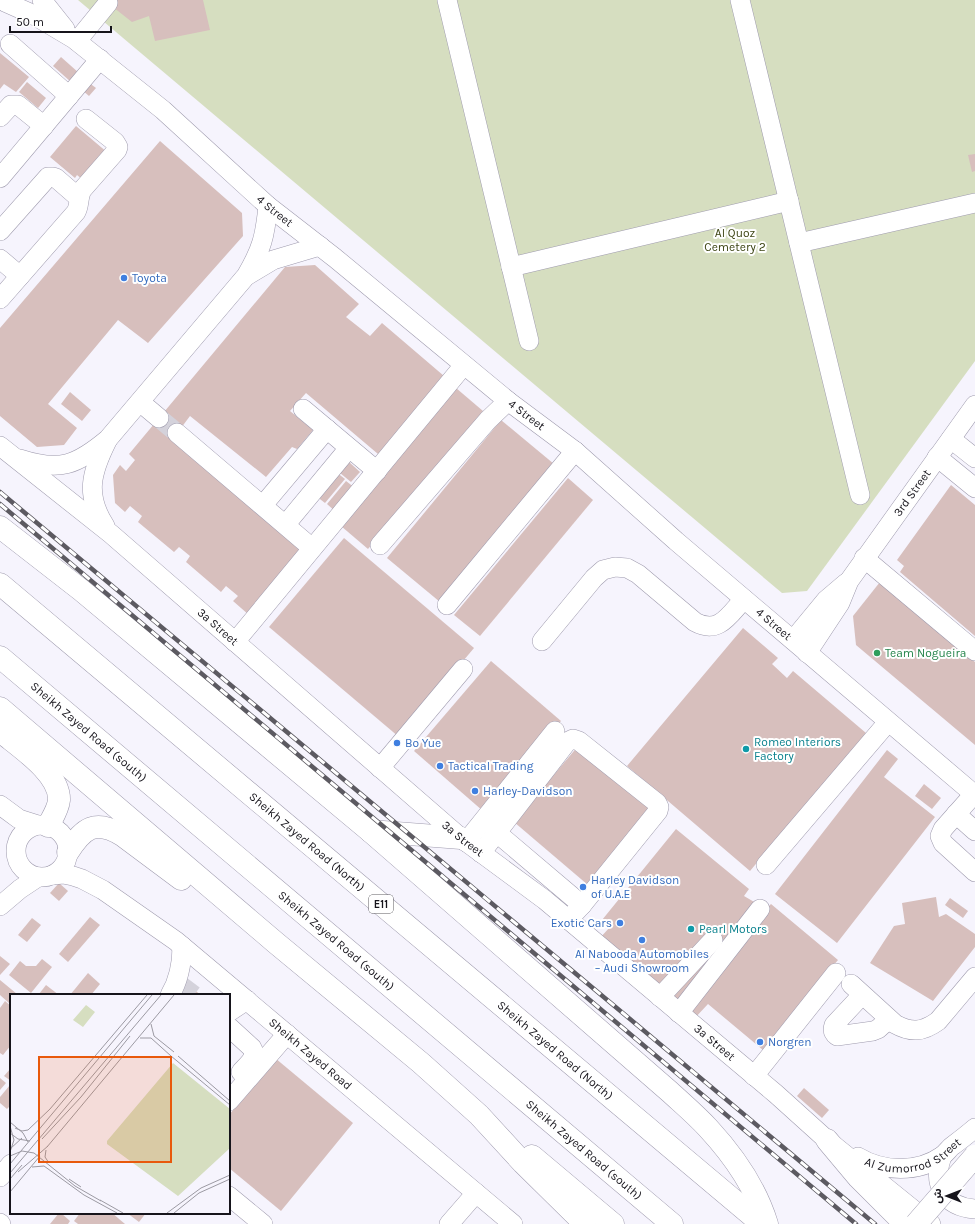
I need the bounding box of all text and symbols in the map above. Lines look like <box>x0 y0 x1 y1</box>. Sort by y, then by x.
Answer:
scale bar <box>10 8 111 34</box>
text: 50 m <box>16 15 44 29</box>
street label: 4 Street <box>254 192 296 230</box>
park label: Al Quoz Cemetery 2 <box>704 226 766 254</box>
place label: Toyota <box>132 271 167 285</box>
marker: Toyota <box>119 273 129 283</box>
street label: 4 Street <box>505 397 548 433</box>
street label: 3rd Street <box>891 466 934 519</box>
street label: 3a Street <box>194 605 241 649</box>
street label: 4 Street <box>753 605 795 643</box>
place label: Team Nogueira <box>885 646 966 660</box>
marker: Team Nogueira <box>872 648 882 658</box>
street label: Sheikh Zayed Road (south) <box>28 679 150 785</box>
place label: Romeo Interiors Factory <box>754 735 841 763</box>
place label: Bo Yue <box>405 736 441 750</box>
marker: Bo Yue <box>392 738 402 748</box>
marker: Romeo Interiors Factory <box>741 744 751 754</box>
place label: Tactical Trading <box>448 759 534 773</box>
marker: Tactical Trading <box>435 761 445 771</box>
place label: Harley-Davidson <box>483 784 573 798</box>
marker: Harley-Davidson <box>470 786 480 796</box>
street label: Sheikh Zayed Road (North) <box>246 789 368 894</box>
street label: 3a Street <box>439 818 487 860</box>
place label: Harley Davidson of U.A.E <box>591 873 679 901</box>
marker: Harley Davidson of U.A.E <box>578 882 588 892</box>
street label: Sheikh Zayed Road (south) <box>275 888 397 994</box>
road number: E11 <box>369 895 393 913</box>
place label: Exotic Cars <box>551 916 612 930</box>
marker: Exotic Cars <box>615 918 625 928</box>
place label: Pearl Motors <box>699 922 767 936</box>
marker: Pearl Motors <box>686 924 696 934</box>
marker: Al Nabooda Automobiles – Audi Showroom <box>637 935 647 945</box>
place label: Al Nabooda Automobiles – Audi Showroom <box>575 947 709 975</box>
inset map <box>10 994 230 1214</box>
street label: Sheikh Zayed Road (North) <box>495 998 616 1103</box>
street label: Sheikh Zayed Road <box>266 1015 355 1093</box>
street label: 3a Street <box>691 1021 738 1064</box>
place label: Norgren <box>768 1035 811 1049</box>
marker: Norgren <box>755 1037 765 1047</box>
street label: Sheikh Zayed Road (south) <box>523 1097 645 1203</box>
street label: Al Zumorrod Street <box>863 1135 964 1176</box>
north arrow <box>927 1176 967 1216</box>
text: ش <box>931 1188 944 1204</box>

